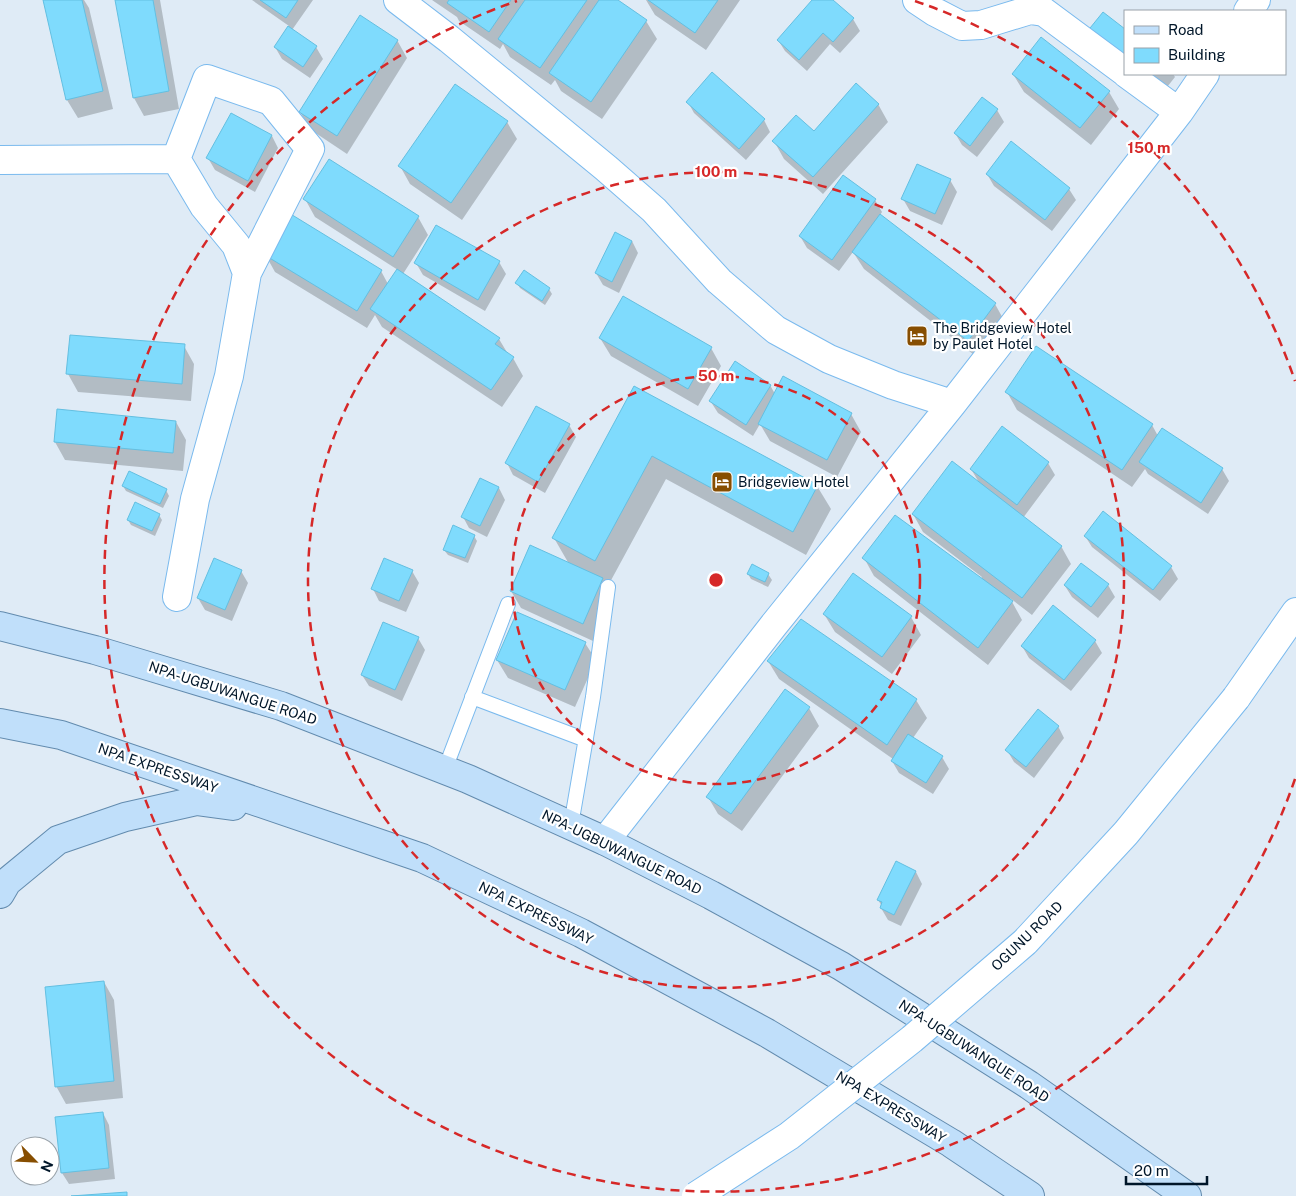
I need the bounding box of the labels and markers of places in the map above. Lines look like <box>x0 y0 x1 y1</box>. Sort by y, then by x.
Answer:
place label: The Bridgeview Hotel by Paulet Hotel <box>933 320 1072 352</box>
hotel icon: The Bridgeview Hotel by Paulet Hotel <box>905 324 929 348</box>
hotel icon: Bridgeview Hotel <box>710 470 734 494</box>
place label: Bridgeview Hotel <box>738 474 849 490</box>
centre of rings <box>707 571 725 589</box>

